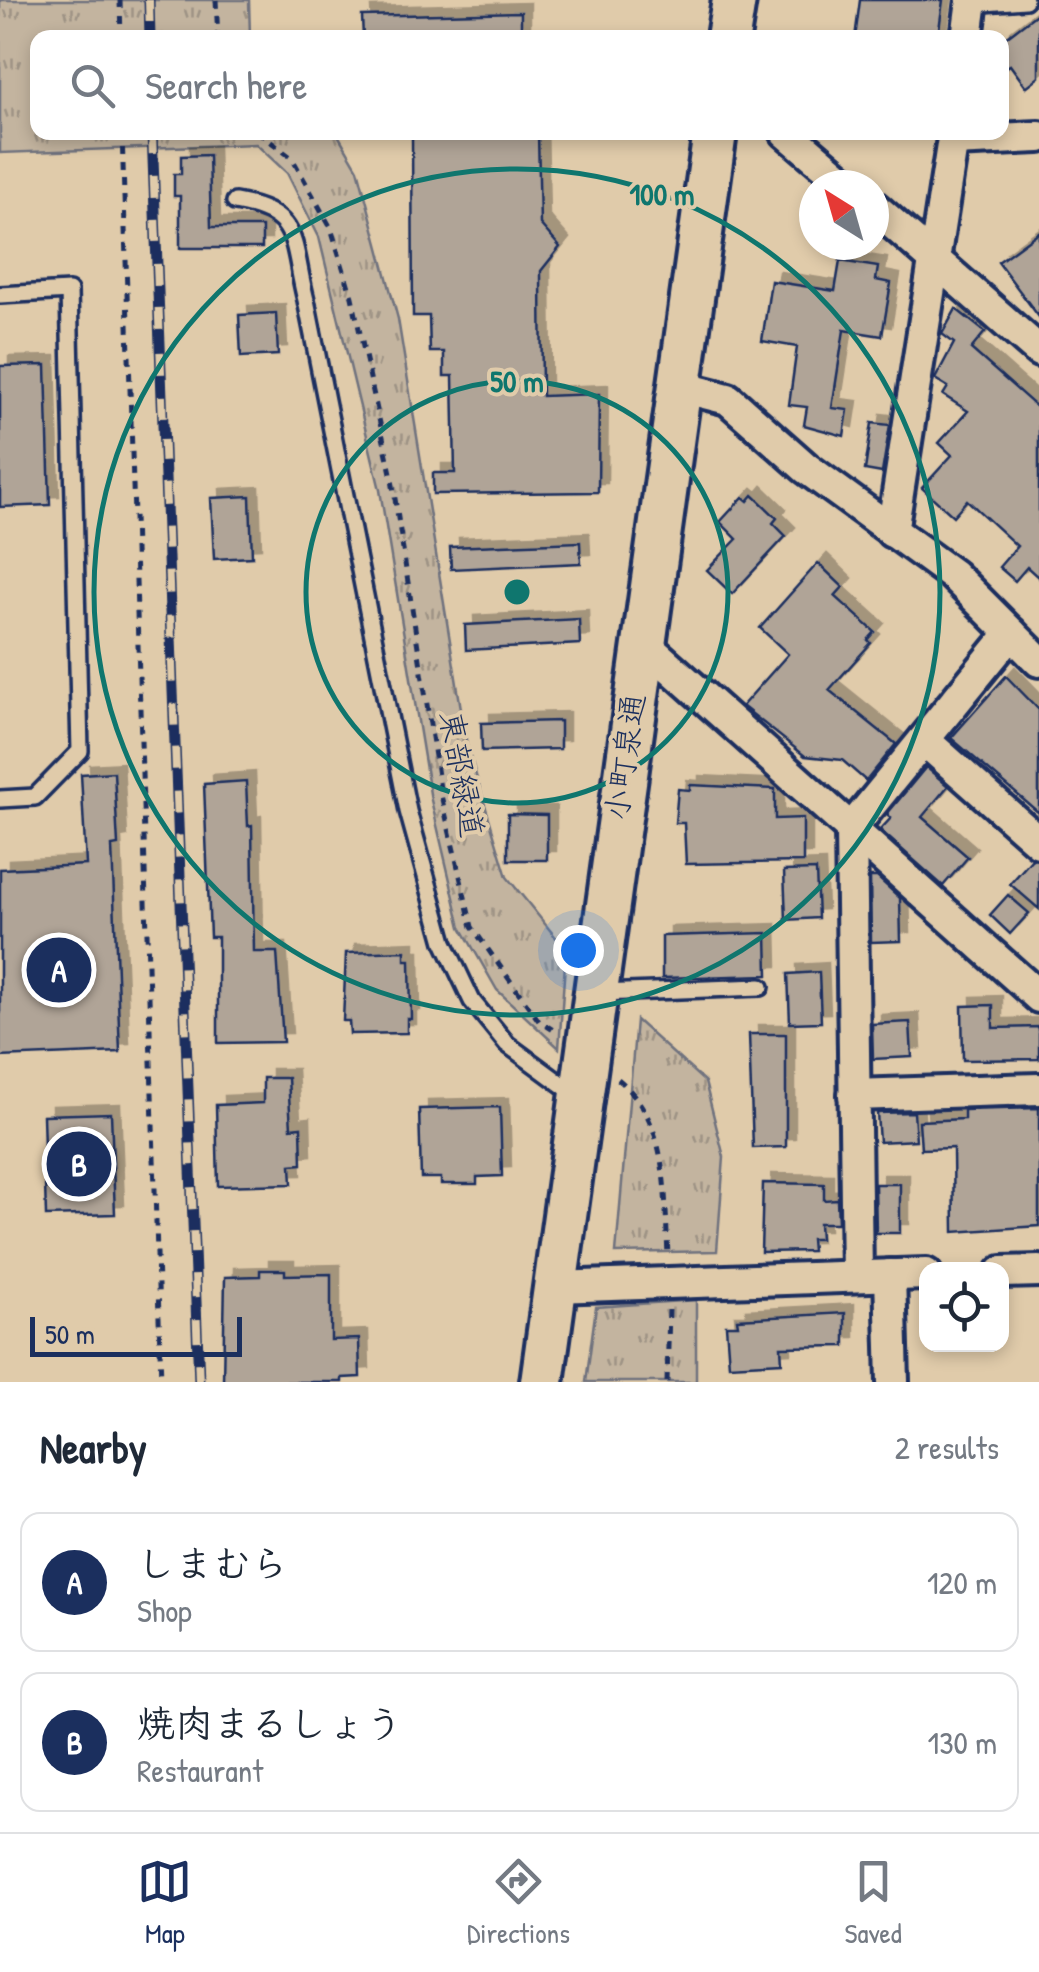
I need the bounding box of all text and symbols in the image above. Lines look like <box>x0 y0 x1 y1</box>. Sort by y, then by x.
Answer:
search box <box>30 30 1009 140</box>
icon: search <box>65 58 120 113</box>
text: Search here <box>145 59 307 111</box>
north arrow <box>799 170 889 260</box>
text: 100 m <box>629 174 695 214</box>
text: 50 m <box>490 361 544 401</box>
centre of rings <box>499 574 535 610</box>
street label: 小町泉通 <box>594 691 655 823</box>
street label: 東部緑道 <box>430 707 495 841</box>
your location <box>553 925 604 976</box>
pin: A <box>27 932 92 1008</box>
pin: B <box>46 1126 112 1202</box>
map controls <box>919 1262 1009 1352</box>
button: locate <box>919 1262 1009 1352</box>
scale bar <box>30 1312 242 1356</box>
text: 50 m <box>45 1315 95 1353</box>
text: Nearby <box>40 1419 147 1476</box>
text: 2 results <box>895 1426 999 1469</box>
text: しまむら <box>137 1537 289 1589</box>
text: A <box>67 1561 82 1604</box>
text: 120 m <box>927 1561 997 1604</box>
text: Shop <box>137 1589 192 1632</box>
text: 焼肉まるしょう <box>137 1697 403 1749</box>
text: B <box>66 1721 83 1764</box>
text: 130 m <box>928 1721 997 1764</box>
text: Restaurant <box>137 1749 263 1792</box>
tab: Map <box>137 1854 192 1952</box>
tab: Directions <box>467 1854 570 1952</box>
tab: Saved <box>845 1854 902 1952</box>

